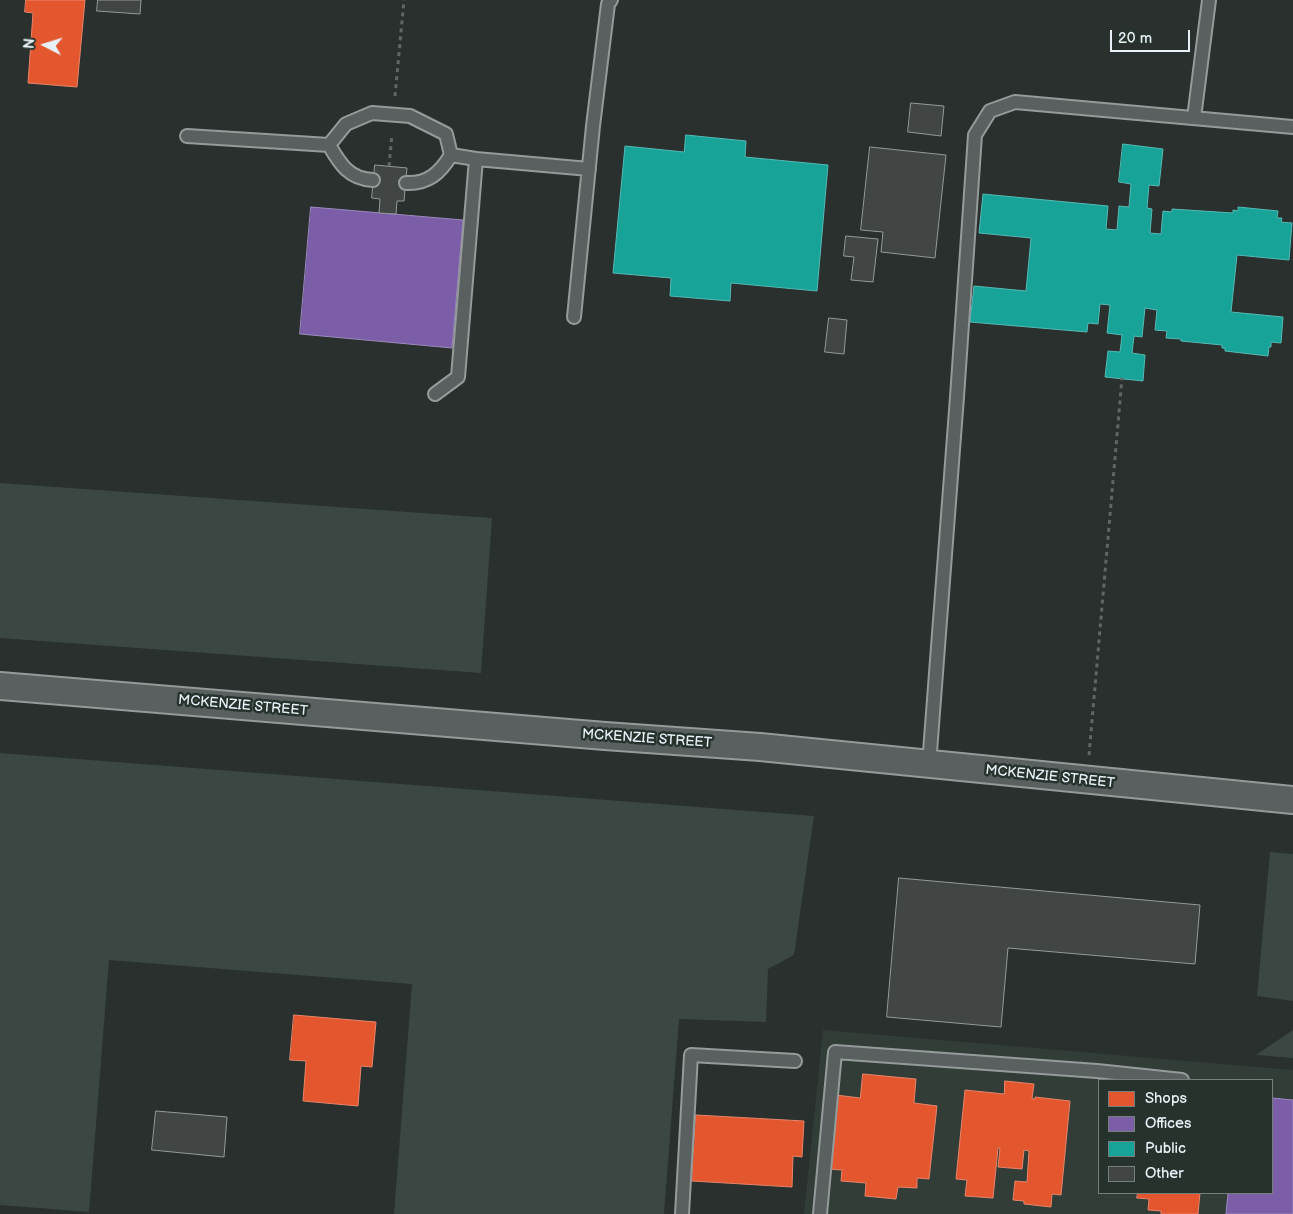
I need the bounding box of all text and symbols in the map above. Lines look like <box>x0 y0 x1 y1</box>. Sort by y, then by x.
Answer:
north arrow <box>20 20 70 70</box>
scale bar <box>1113 20 1193 52</box>
text: 20 m <box>1118 29 1152 48</box>
text: N <box>21 38 38 50</box>
street label: MCKENZIE STREET <box>177 692 309 720</box>
street label: MCKENZIE STREET <box>581 726 713 752</box>
street label: MCKENZIE STREET <box>984 762 1116 792</box>
legend <box>1098 1079 1273 1194</box>
text: Shops <box>1145 1089 1187 1108</box>
text: Offices <box>1145 1114 1191 1133</box>
text: Public <box>1145 1139 1186 1158</box>
text: Other <box>1145 1164 1184 1183</box>

